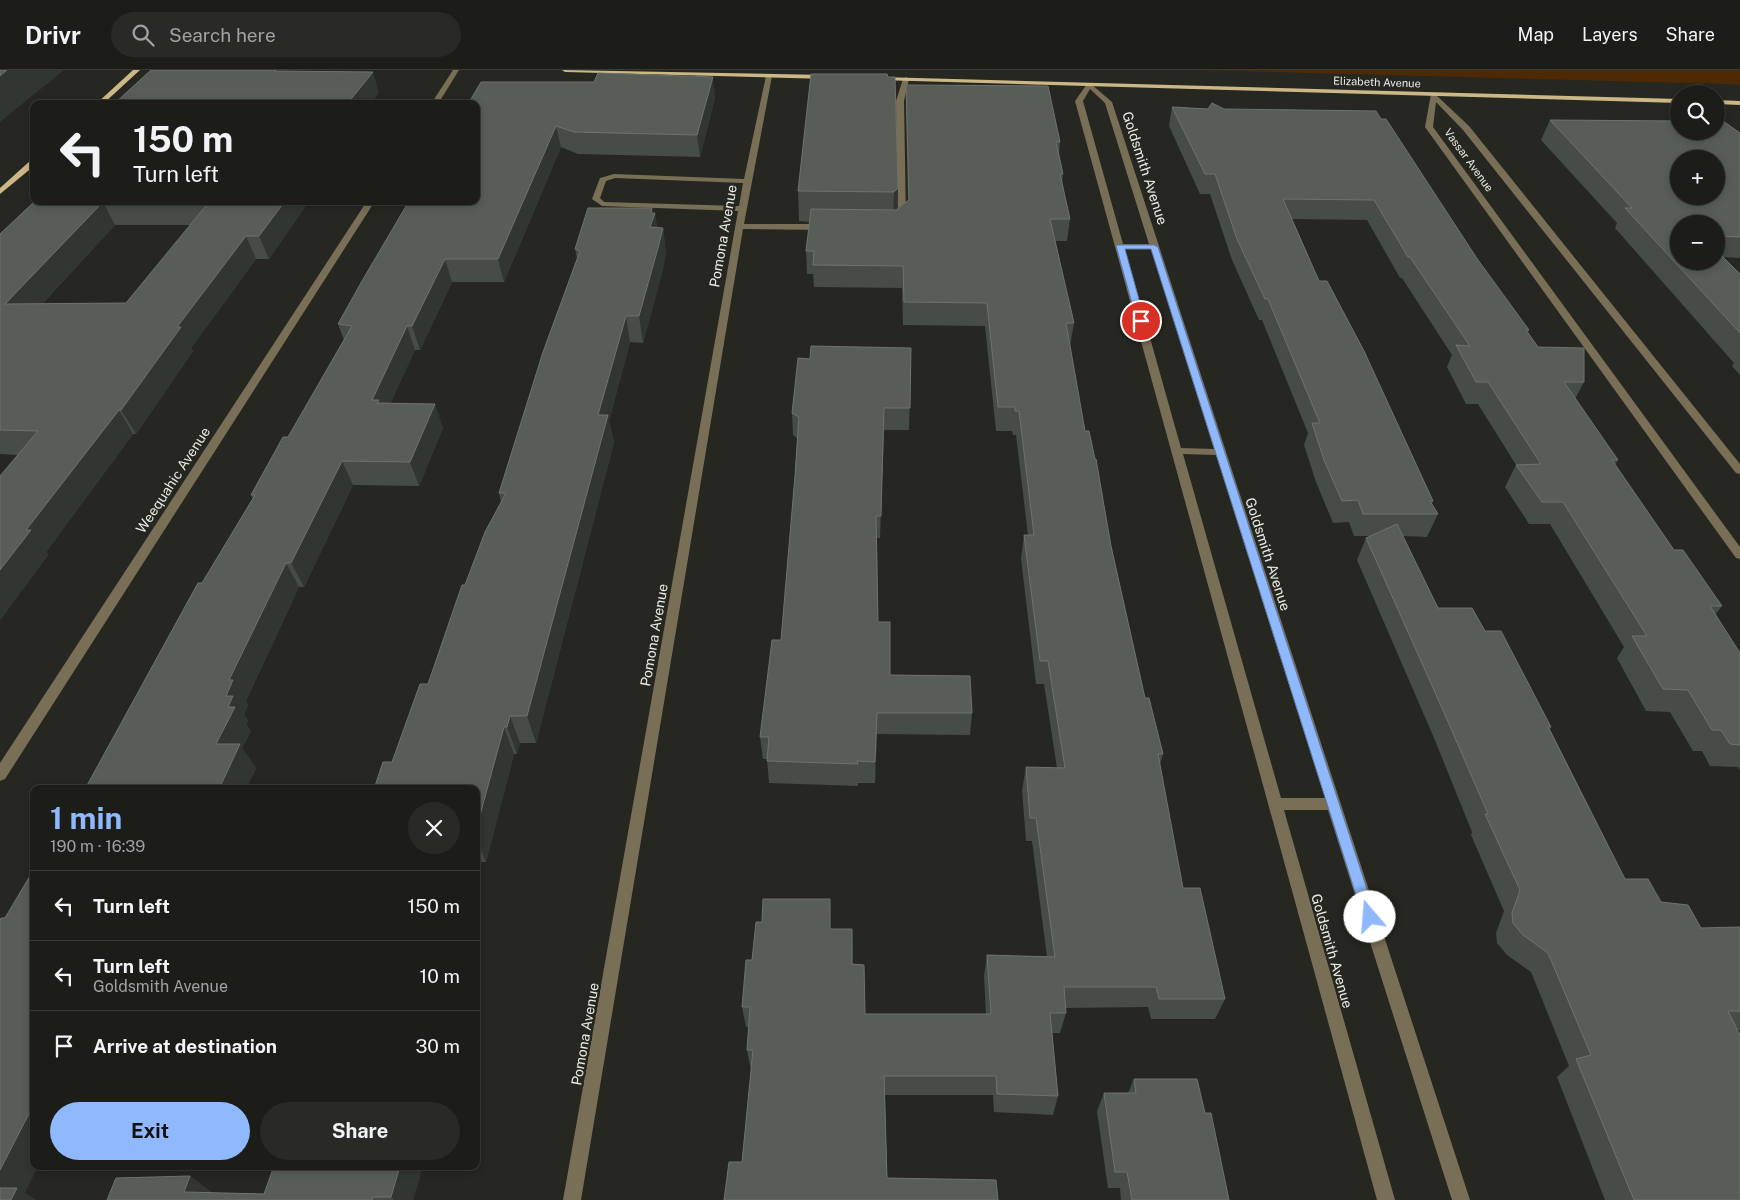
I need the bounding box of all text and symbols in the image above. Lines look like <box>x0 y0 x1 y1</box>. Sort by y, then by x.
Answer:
search box <box>111 12 461 57</box>
text: Drivr <box>25 21 81 49</box>
icon: search <box>129 21 157 49</box>
text: Search here <box>169 24 276 46</box>
text: Map <box>1518 24 1554 45</box>
text: Layers <box>1582 24 1638 45</box>
text: Share <box>1666 24 1715 45</box>
street label: Elizabeth Avenue <box>1333 74 1421 90</box>
map controls <box>1670 85 1725 270</box>
button: search <box>1670 85 1725 140</box>
street label: Goldsmith Avenue <box>1119 109 1171 227</box>
text: 150 m <box>133 119 233 160</box>
icon: left <box>50 120 115 185</box>
street label: Vassar Avenue <box>1442 126 1496 194</box>
button: + <box>1670 150 1725 205</box>
text: Turn left <box>133 161 219 187</box>
street label: Pomona Avenue <box>706 183 740 289</box>
button: − <box>1670 215 1725 270</box>
pin <box>1120 300 1162 342</box>
icon: arrive <box>1127 307 1155 335</box>
street label: Weequahic Avenue <box>133 424 213 536</box>
street label: Goldsmith Avenue <box>1242 495 1294 613</box>
street label: Pomona Avenue <box>637 582 671 688</box>
text: 1 min <box>50 800 122 836</box>
button: close <box>408 802 460 854</box>
text: 190 m · 16:39 <box>50 837 145 856</box>
position arrow <box>1343 890 1395 942</box>
icon: left <box>50 892 78 920</box>
street label: Goldsmith Avenue <box>1308 892 1356 1010</box>
text: Turn left <box>93 895 170 917</box>
text: 150 m <box>407 895 460 917</box>
text: Turn left <box>93 955 170 977</box>
icon: left <box>50 962 78 990</box>
text: 10 m <box>420 965 460 987</box>
text: Goldsmith Avenue <box>93 977 228 996</box>
street label: Pomona Avenue <box>568 981 602 1087</box>
icon: arrive <box>50 1032 78 1060</box>
text: Arrive at destination <box>93 1035 277 1057</box>
text: 30 m <box>415 1035 460 1057</box>
button: Exit <box>50 1102 250 1160</box>
button: Share <box>260 1102 460 1160</box>

